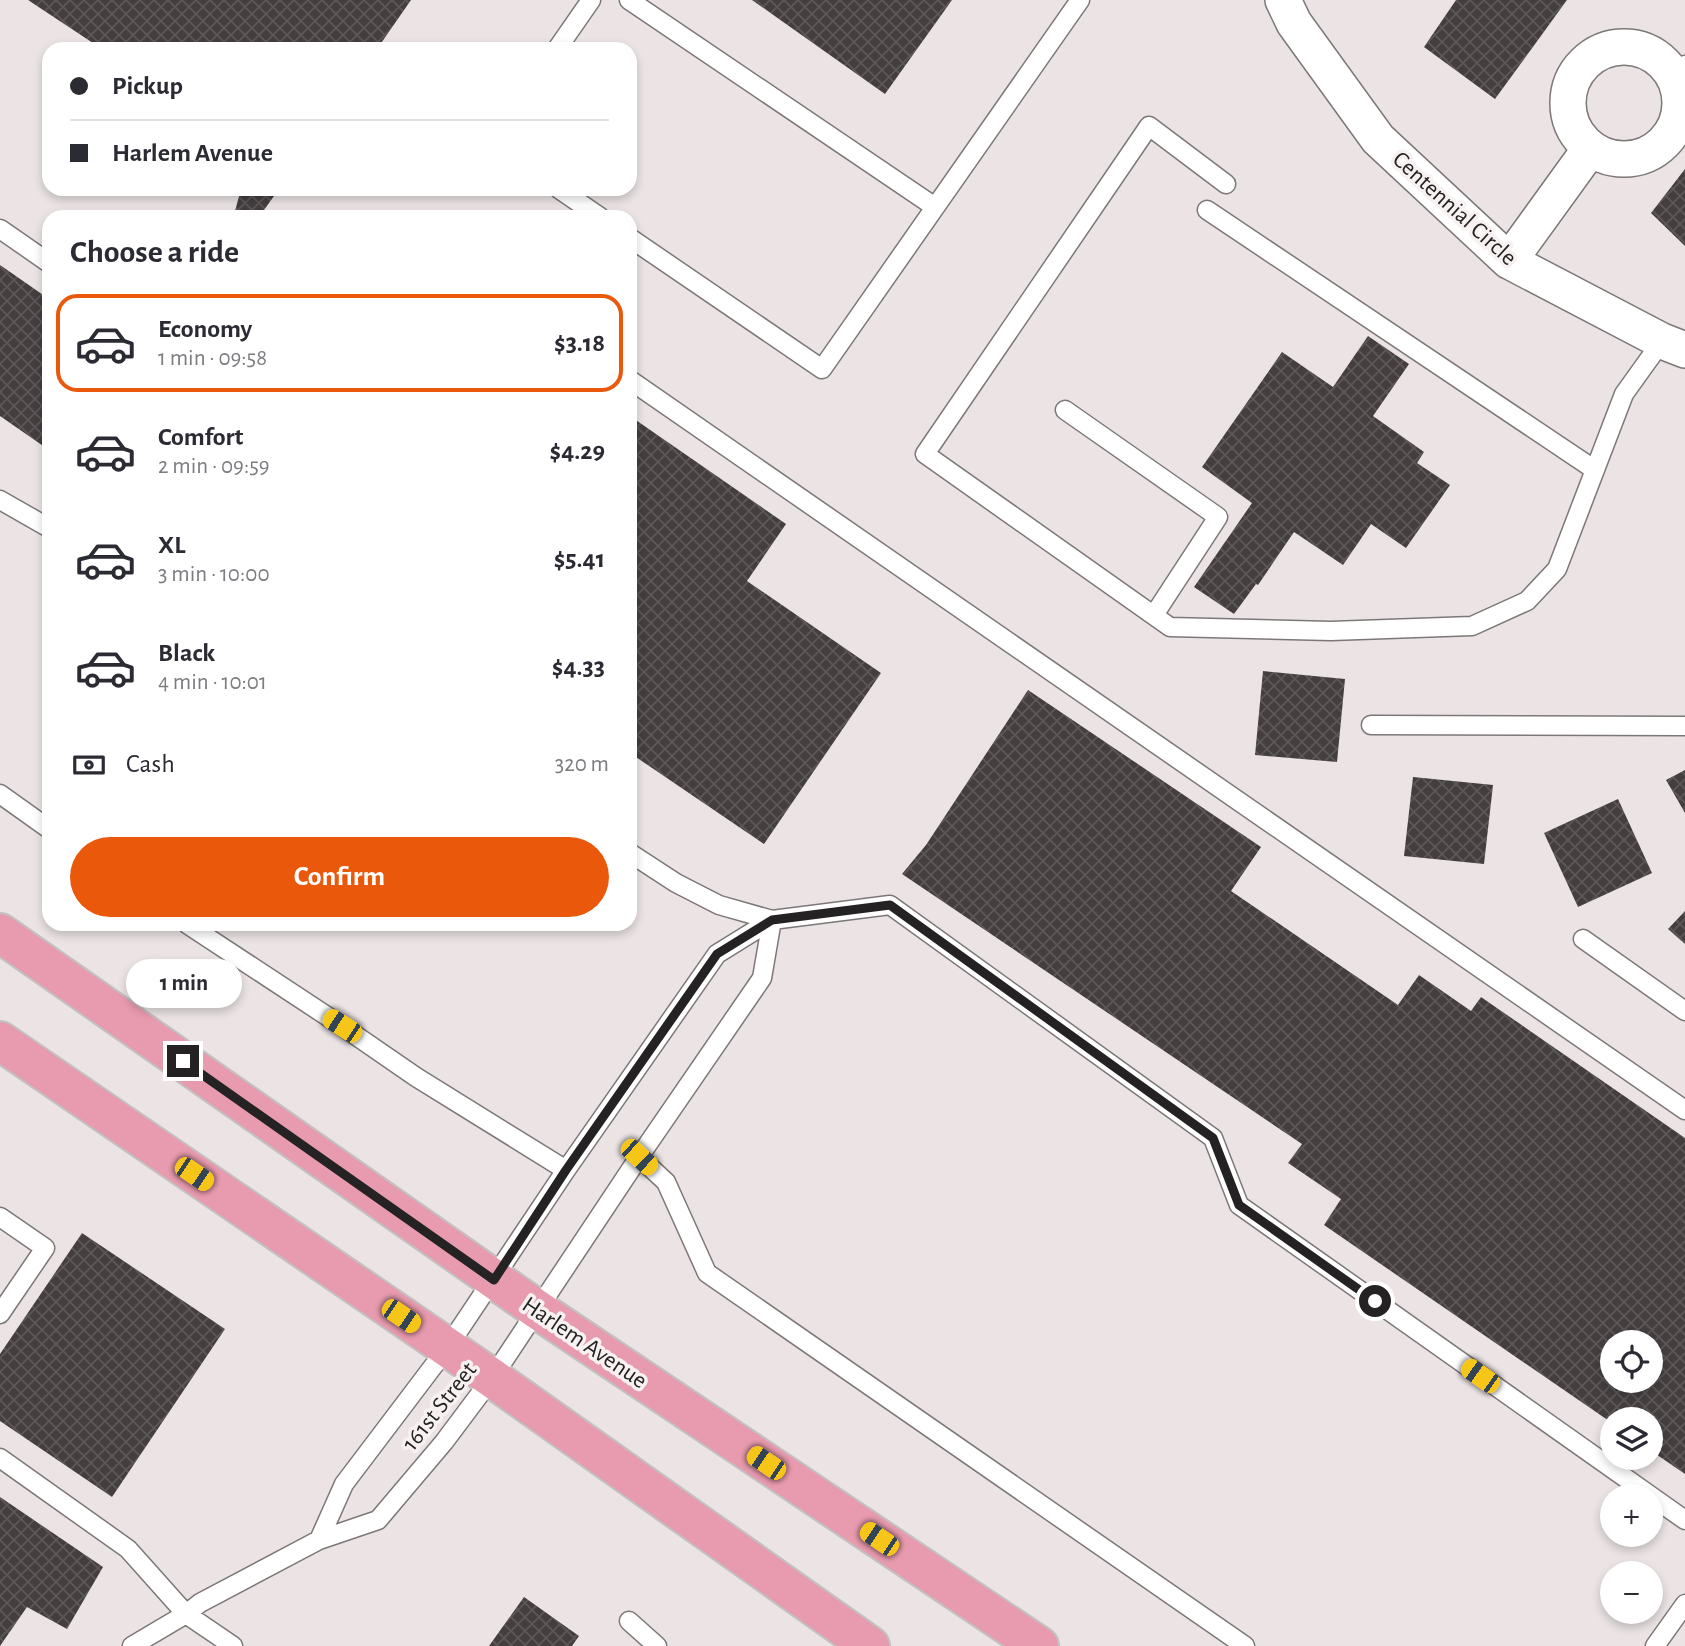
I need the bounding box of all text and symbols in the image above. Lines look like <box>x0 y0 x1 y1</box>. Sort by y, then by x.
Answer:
text: Pickup <box>112 73 183 99</box>
text: Harlem Avenue <box>112 140 273 166</box>
street label: Centennial Circle <box>1388 147 1521 270</box>
text: Choose a ride <box>70 236 239 268</box>
icon: car <box>74 312 137 375</box>
text: Economy <box>158 316 252 342</box>
text: $3.18 <box>554 330 605 356</box>
text: 1 min · 09:58 <box>158 347 267 370</box>
icon: car <box>74 420 137 483</box>
text: Comfort <box>158 424 243 450</box>
text: $4.29 <box>549 438 605 464</box>
text: 2 min · 09:59 <box>158 455 270 478</box>
icon: car <box>74 528 137 591</box>
text: XL <box>158 532 185 558</box>
text: $5.41 <box>554 546 605 572</box>
text: 3 min · 10:00 <box>158 563 270 586</box>
icon: car <box>74 636 137 699</box>
text: Black <box>158 640 215 666</box>
text: $4.33 <box>552 654 605 680</box>
text: 4 min · 10:01 <box>158 671 267 694</box>
icon: cash <box>70 746 108 784</box>
text: Cash <box>126 751 175 777</box>
text: 320 m <box>555 753 609 776</box>
button: Confirm <box>70 837 609 917</box>
callout: 1 min <box>125 960 241 1009</box>
text: 1 min <box>160 972 208 995</box>
car <box>319 1006 366 1046</box>
route end <box>167 1045 199 1077</box>
car <box>617 1135 662 1179</box>
car <box>171 1154 218 1194</box>
route start <box>1359 1285 1391 1317</box>
street label: Harlem Avenue <box>518 1292 651 1393</box>
car <box>378 1296 425 1336</box>
map controls <box>1600 1330 1663 1624</box>
button: locate <box>1600 1330 1663 1393</box>
car <box>1457 1355 1504 1397</box>
street label: 161st Street <box>398 1358 482 1455</box>
button: layers <box>1600 1407 1663 1470</box>
car <box>743 1443 790 1483</box>
button: + <box>1600 1484 1663 1547</box>
car <box>856 1519 903 1559</box>
button: − <box>1600 1561 1663 1624</box>

